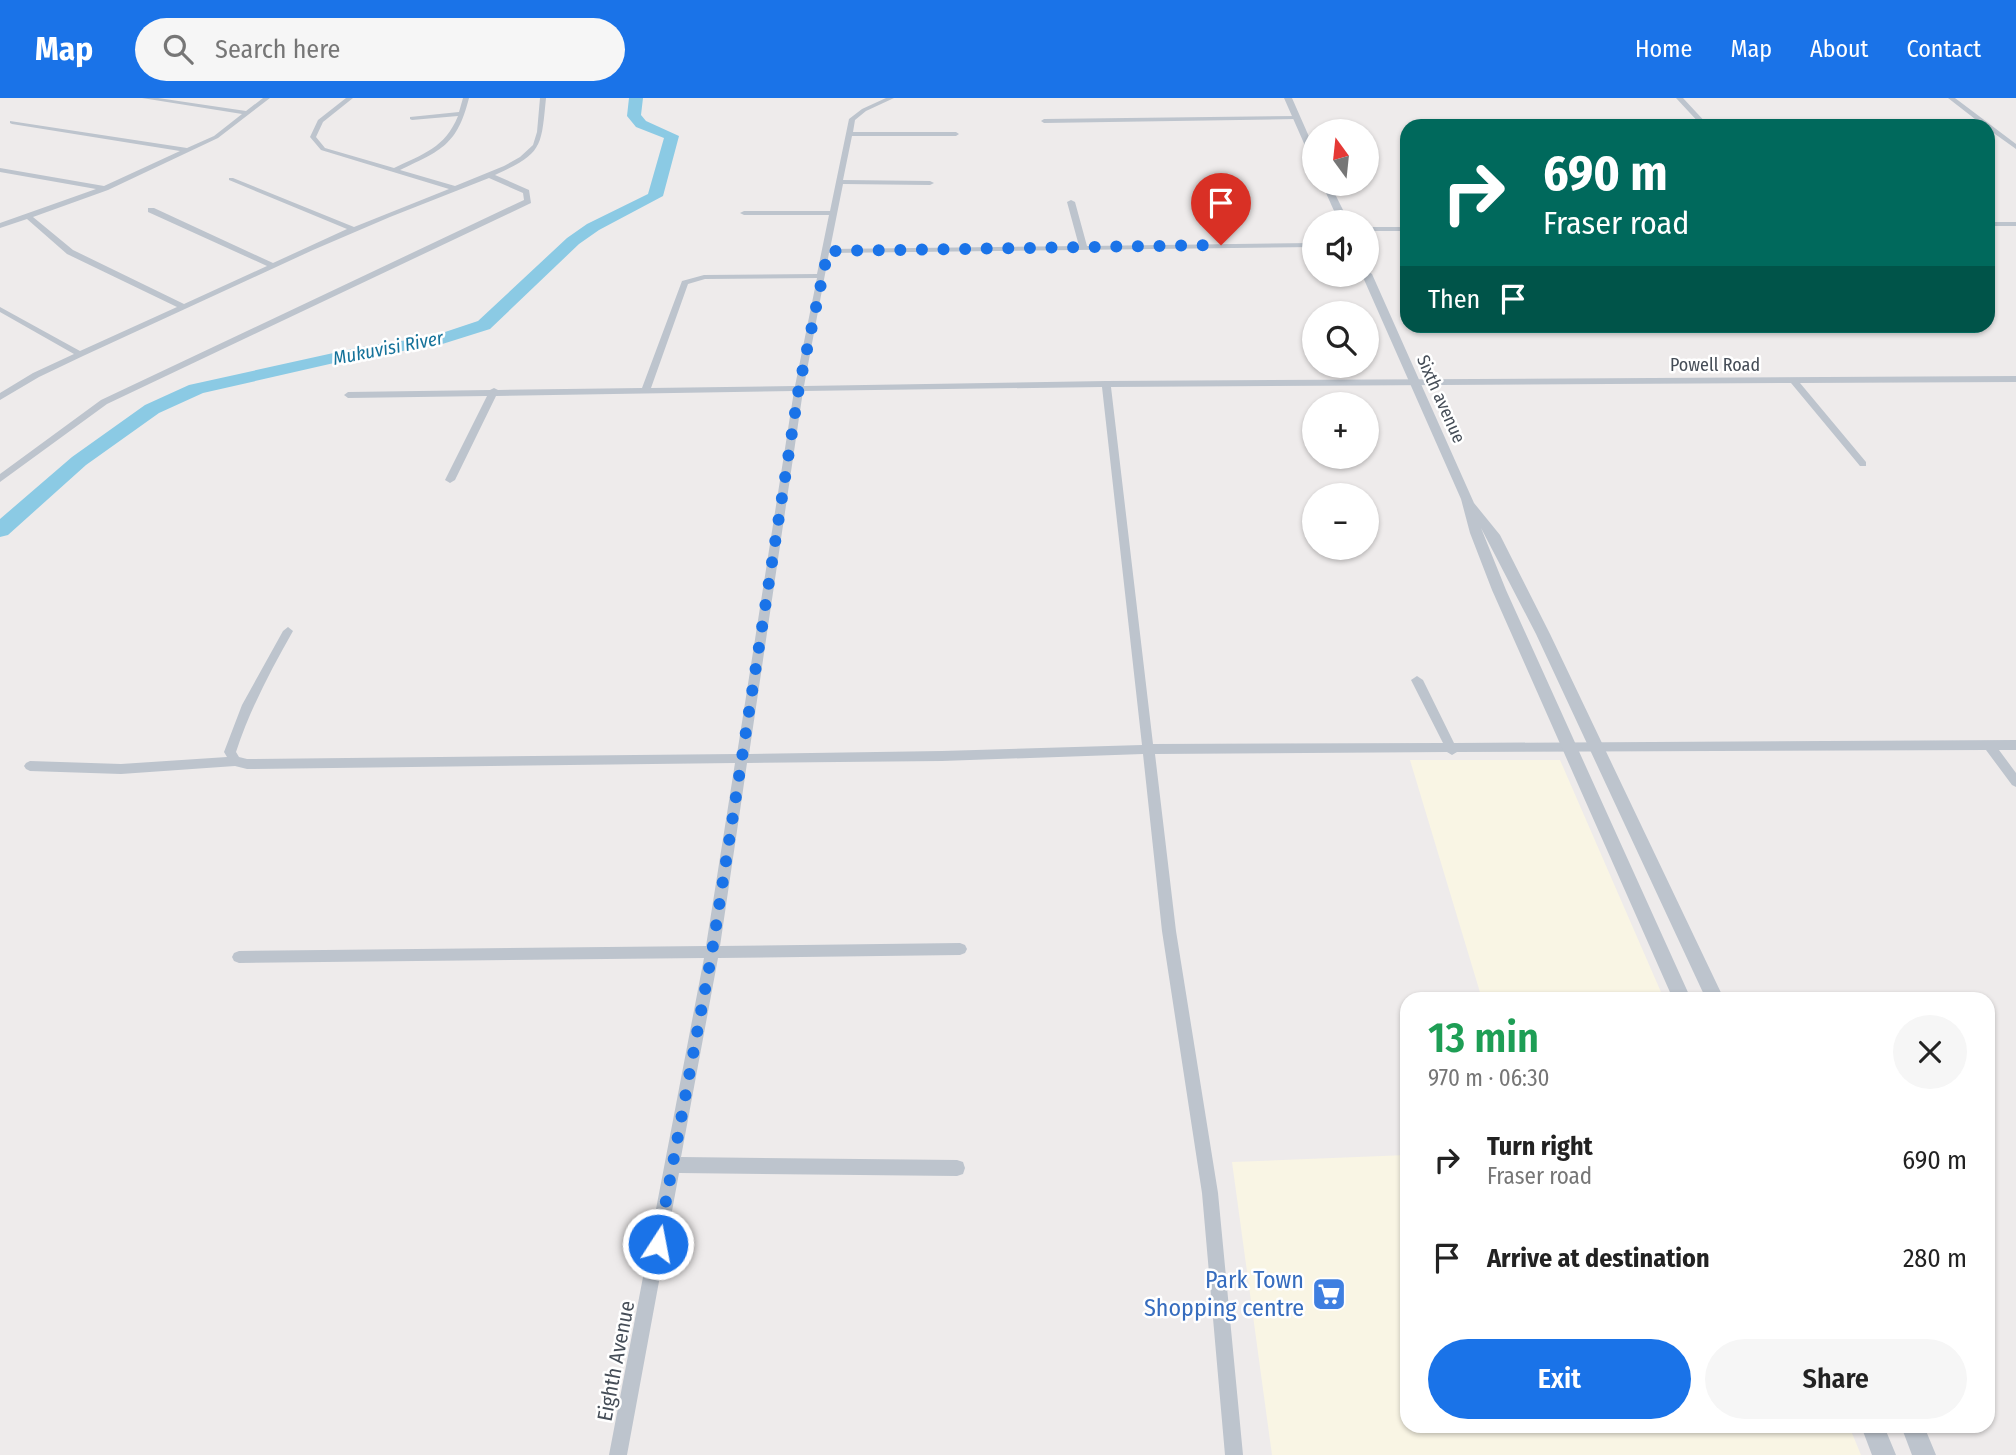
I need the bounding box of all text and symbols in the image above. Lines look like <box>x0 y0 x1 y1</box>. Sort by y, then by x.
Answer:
search box <box>135 18 625 81</box>
text: Map <box>35 29 93 69</box>
icon: search <box>159 30 197 68</box>
text: Search here <box>215 34 340 65</box>
text: Home <box>1635 35 1692 63</box>
text: Map <box>1730 35 1772 63</box>
text: About <box>1810 35 1868 63</box>
text: Contact <box>1906 35 1981 63</box>
north arrow <box>1302 119 1379 196</box>
map controls <box>1302 119 1379 560</box>
text: 690 m <box>1543 144 1668 203</box>
icon: right <box>1428 147 1519 238</box>
pin <box>1191 173 1251 245</box>
icon: arrive <box>1202 184 1240 222</box>
text: Fraser road <box>1543 204 1689 242</box>
button: sound <box>1302 210 1379 287</box>
icon: arrive <box>1494 280 1532 318</box>
text: Then <box>1428 284 1480 315</box>
button: search <box>1302 301 1379 378</box>
water label: Mukuvisi River <box>331 326 447 370</box>
street label: Sixth avenue <box>1412 352 1470 447</box>
street label: Powell Road <box>1670 354 1760 376</box>
button: + <box>1302 392 1379 469</box>
button: − <box>1302 483 1379 560</box>
text: 13 min <box>1428 1013 1539 1063</box>
button: close <box>1893 1015 1967 1089</box>
text: 970 m · 06:30 <box>1428 1064 1550 1092</box>
text: Turn right <box>1487 1131 1593 1162</box>
icon: right <box>1428 1141 1466 1179</box>
text: 690 m <box>1902 1145 1967 1176</box>
text: Fraser road <box>1487 1162 1592 1190</box>
position arrow <box>621 1207 695 1281</box>
icon: arrive <box>1428 1239 1466 1277</box>
text: Arrive at destination <box>1487 1243 1710 1274</box>
text: 280 m <box>1903 1243 1967 1274</box>
place label: Park Town Shopping centre <box>1144 1266 1304 1322</box>
supermarket icon: Park Town Shopping centre <box>1310 1275 1348 1313</box>
street label: Eighth Avenue <box>592 1299 640 1423</box>
button: Exit <box>1428 1339 1691 1419</box>
button: Share <box>1705 1339 1967 1419</box>

